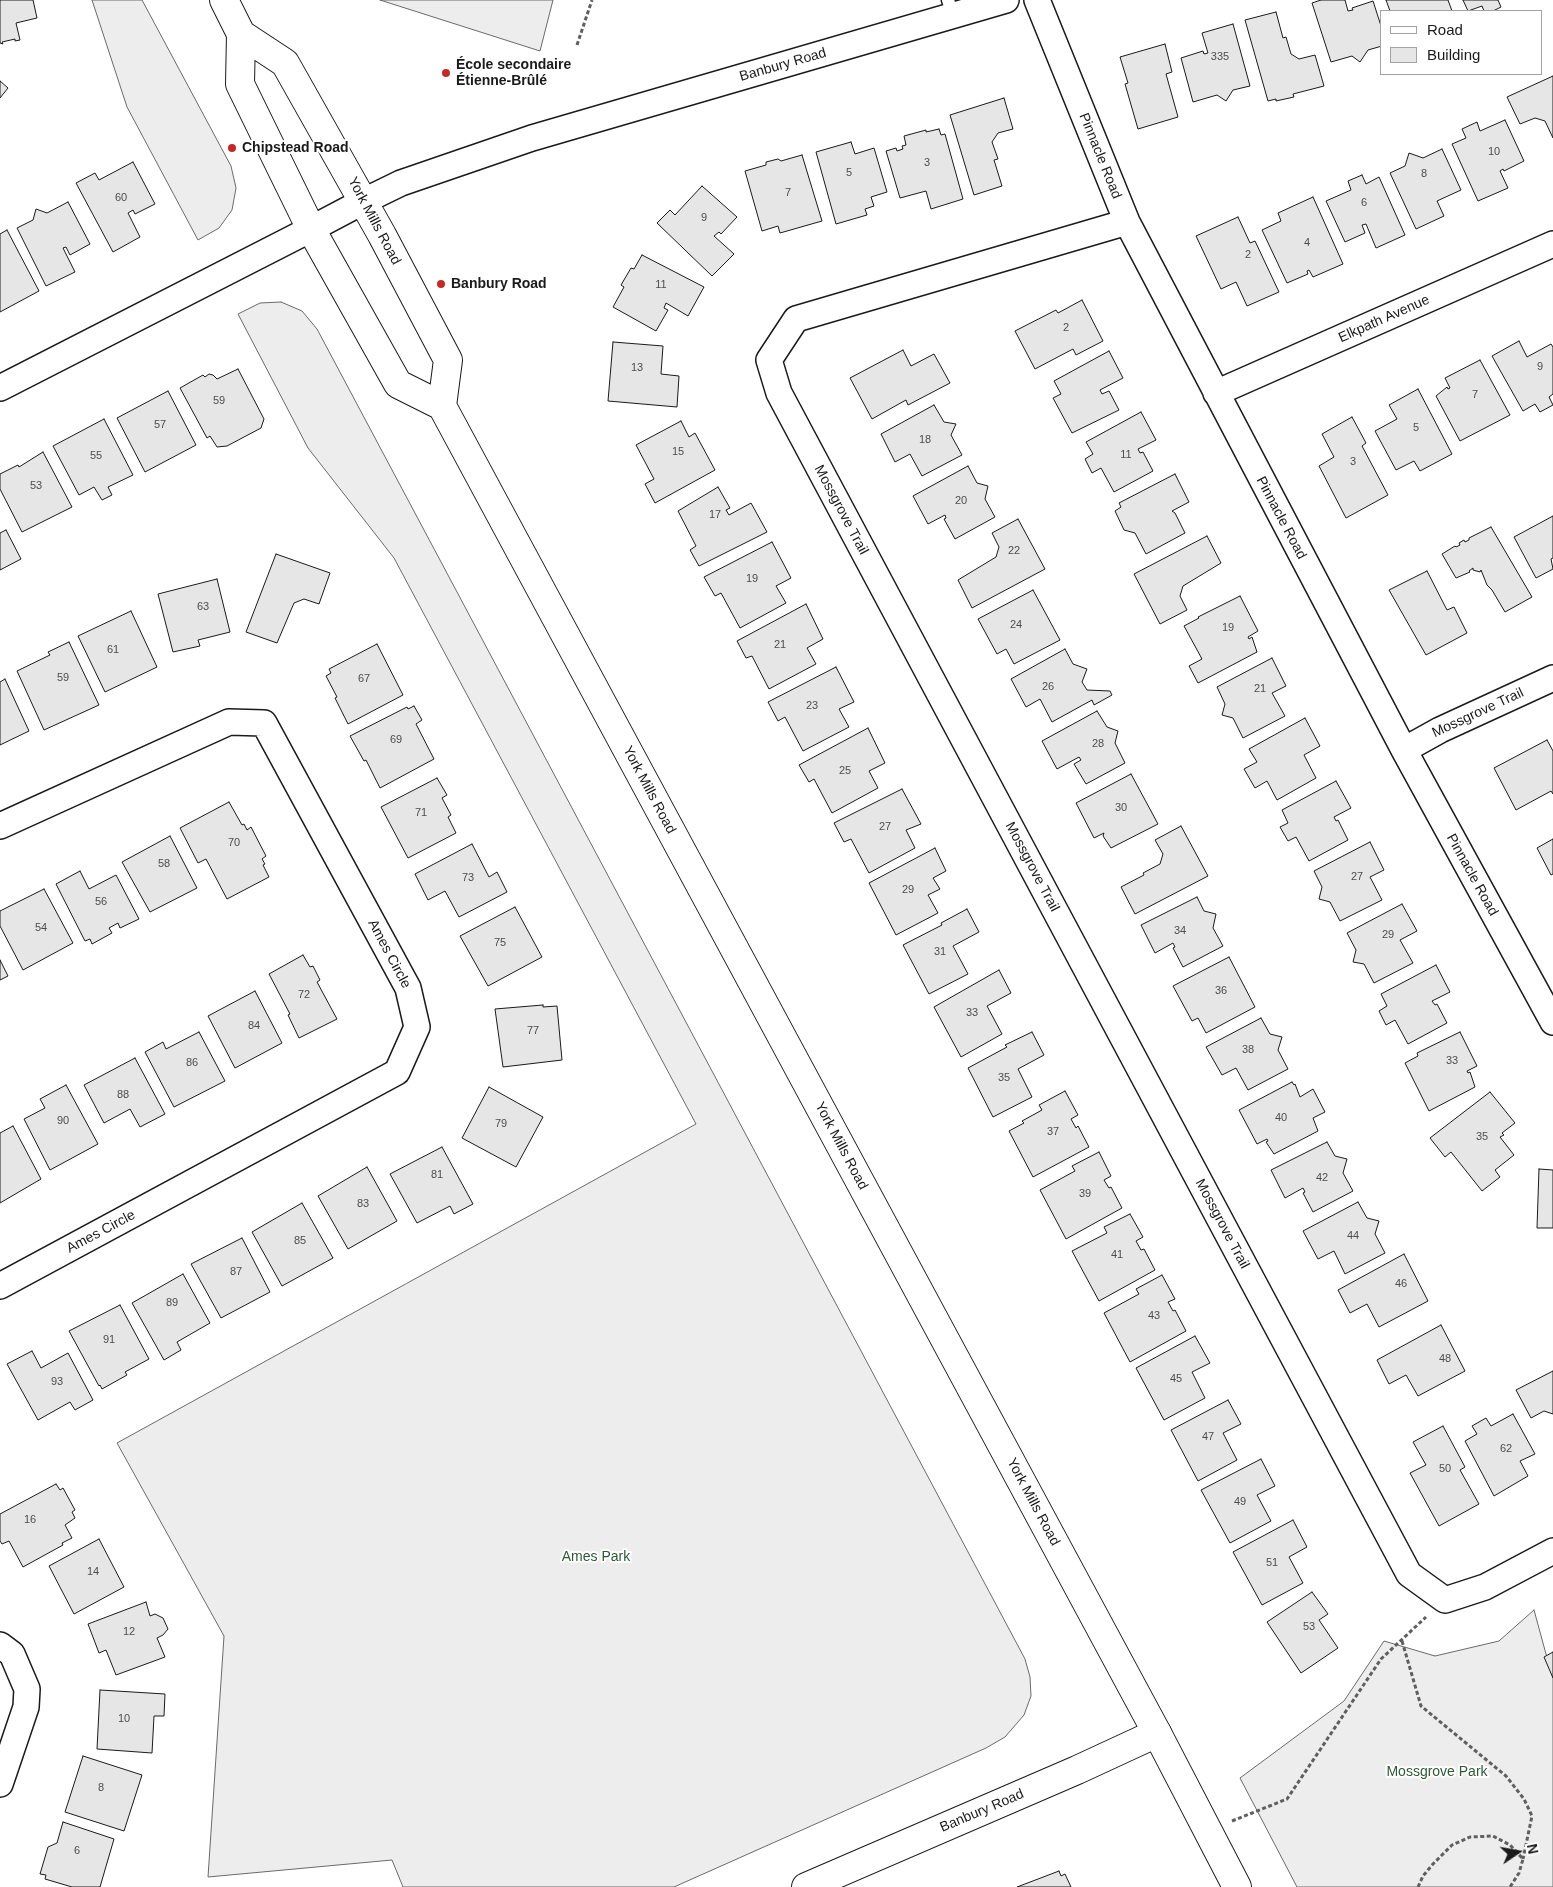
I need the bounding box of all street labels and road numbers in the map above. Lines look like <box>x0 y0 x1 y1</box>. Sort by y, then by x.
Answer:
street label: Banbury Road <box>738 45 828 85</box>
street label: Pinnacle Road <box>1075 111 1125 201</box>
street label: York Mills Road <box>344 174 404 268</box>
street label: Elkpath Avenue <box>1336 291 1432 347</box>
street label: Mossgrove Trail <box>810 462 872 558</box>
street label: Pinnacle Road <box>1252 474 1310 562</box>
street label: Mossgrove Trail <box>1430 684 1526 742</box>
street label: York Mills Road <box>619 743 679 837</box>
street label: Mossgrove Trail <box>1001 819 1063 915</box>
street label: Pinnacle Road <box>1443 831 1501 919</box>
street label: Ames Circle <box>364 917 414 991</box>
street label: York Mills Road <box>811 1099 871 1193</box>
street label: Mossgrove Trail <box>1191 1176 1253 1272</box>
street label: Ames Circle <box>64 1207 138 1257</box>
street label: York Mills Road <box>1003 1455 1063 1549</box>
street label: Banbury Road <box>938 1786 1026 1836</box>

